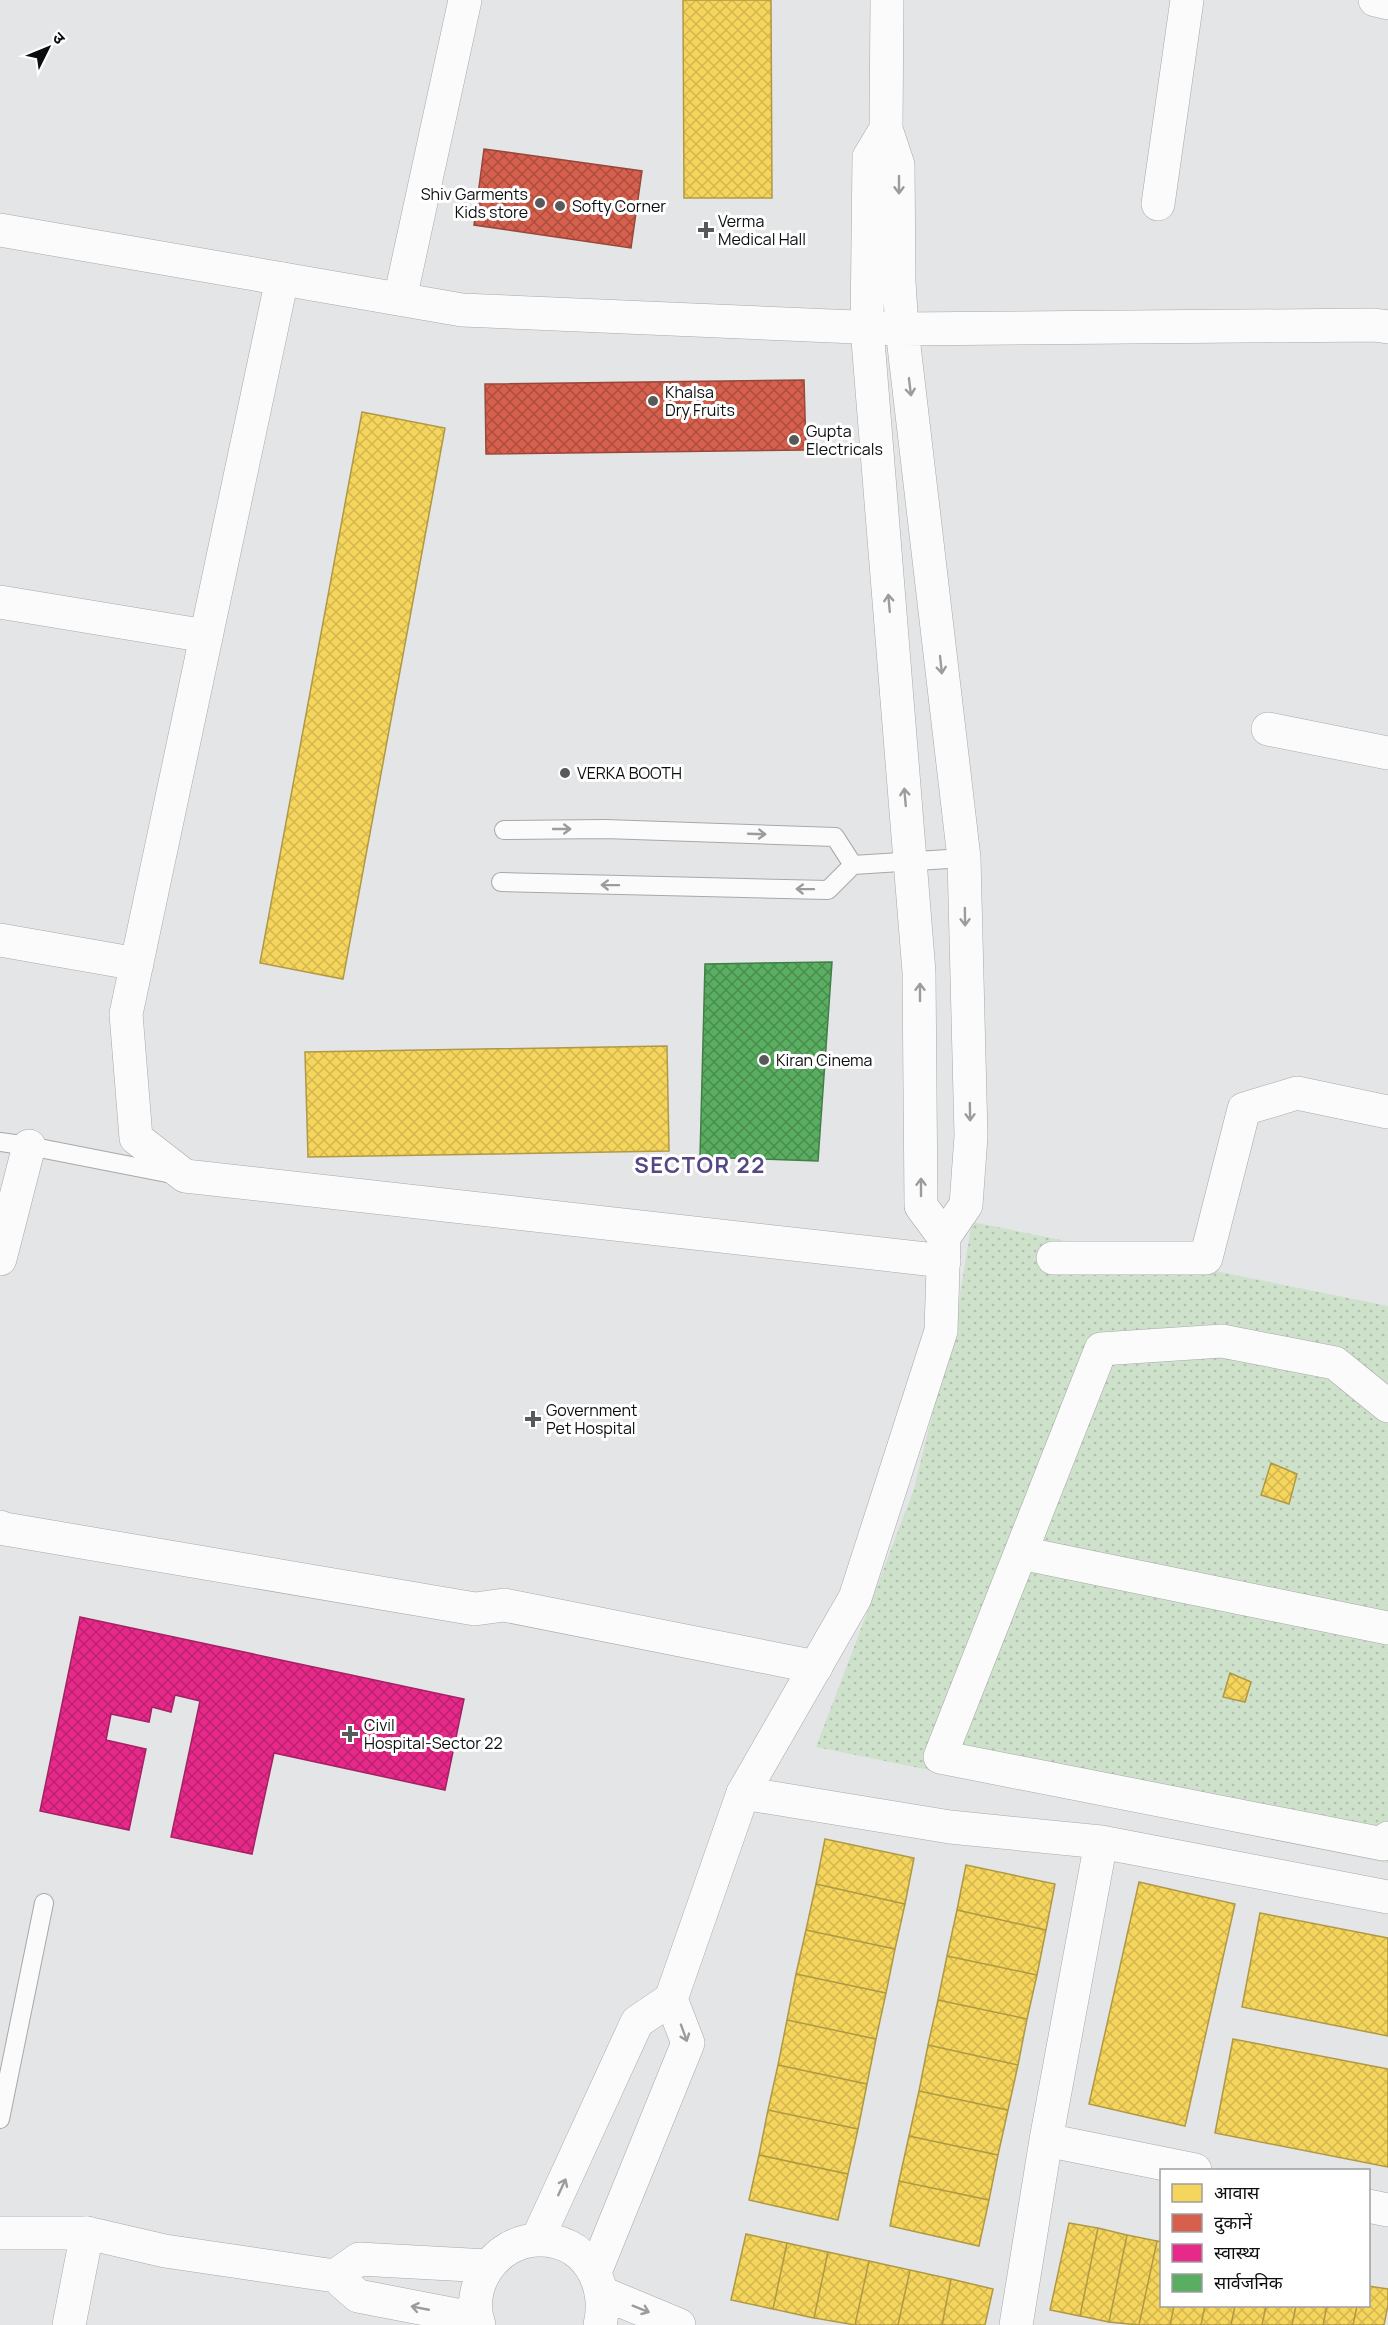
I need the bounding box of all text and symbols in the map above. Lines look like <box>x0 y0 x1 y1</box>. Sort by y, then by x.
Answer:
north arrow <box>18 18 78 78</box>
text: उ <box>48 27 71 49</box>
one-way arrow <box>893 175 905 195</box>
place label: Shiv Garments Kids store <box>421 183 528 223</box>
place label: Softy Corner <box>572 195 666 217</box>
marker: Shiv Garments Kids store <box>533 196 547 210</box>
marker: Softy Corner <box>553 199 567 213</box>
place label: Verma Medical Hall <box>718 210 806 250</box>
marker: Verma Medical Hall <box>699 223 713 237</box>
one-way arrow <box>904 377 915 397</box>
place label: Khalsa Dry Fruits <box>665 381 735 421</box>
marker: Khalsa Dry Fruits <box>646 394 660 408</box>
place label: Gupta Electricals <box>806 420 883 460</box>
marker: Gupta Electricals <box>787 433 801 447</box>
one-way arrow <box>883 593 894 613</box>
one-way arrow <box>936 654 947 674</box>
place label: VERKA BOOTH <box>577 762 682 784</box>
marker: VERKA BOOTH <box>558 766 572 780</box>
one-way arrow <box>899 788 910 808</box>
one-way arrow <box>552 824 572 835</box>
one-way arrow <box>746 829 766 840</box>
one-way arrow <box>601 879 621 890</box>
one-way arrow <box>796 884 816 895</box>
one-way arrow <box>960 906 971 926</box>
one-way arrow <box>914 982 925 1002</box>
place label: Kiran Cinema <box>776 1049 872 1071</box>
marker: Kiran Cinema <box>757 1053 771 1067</box>
one-way arrow <box>964 1101 976 1121</box>
district label: SECTOR 22 <box>634 1150 766 1180</box>
one-way arrow <box>915 1177 927 1197</box>
place label: Government Pet Hospital <box>546 1399 637 1439</box>
marker: Government Pet Hospital <box>524 1410 542 1428</box>
place label: Civil Hospital-Sector 22 <box>364 1714 503 1754</box>
marker: Civil Hospital-Sector 22 <box>341 1725 359 1743</box>
one-way arrow <box>679 2023 690 2042</box>
legend <box>1160 2169 1370 2307</box>
one-way arrow <box>556 2178 568 2196</box>
text: आवास <box>1214 2180 1260 2204</box>
text: दुकानें <box>1214 2210 1253 2235</box>
text: स्वास्थ्य <box>1214 2240 1260 2264</box>
text: सार्वजनिक <box>1214 2270 1284 2294</box>
one-way arrow <box>410 2302 430 2313</box>
one-way arrow <box>631 2304 649 2315</box>

